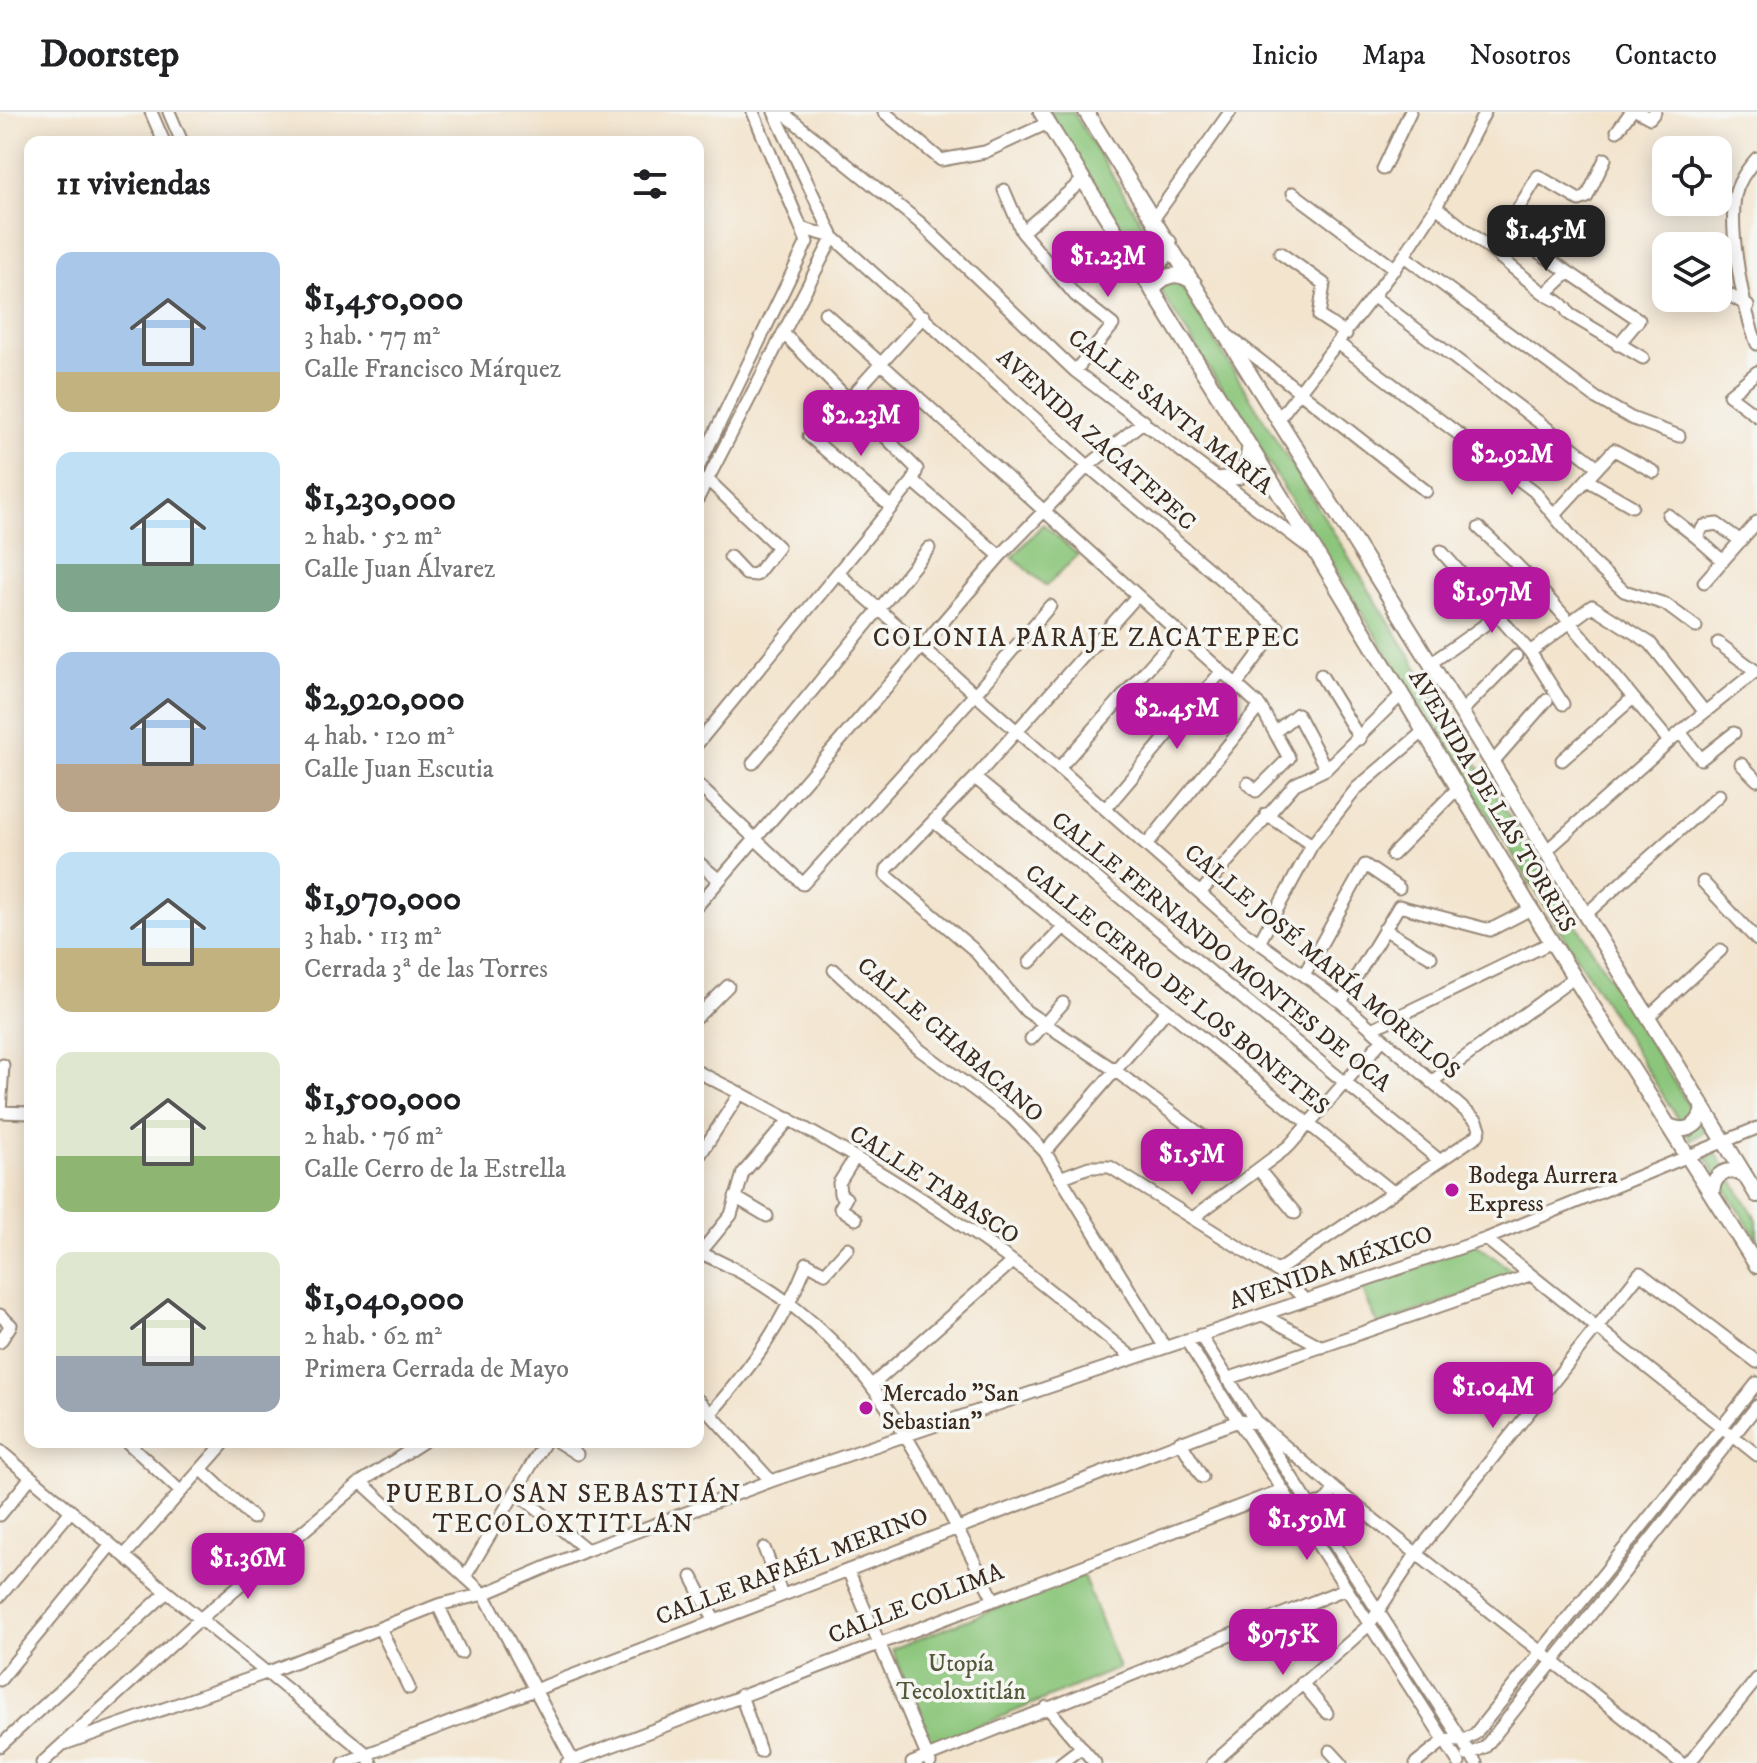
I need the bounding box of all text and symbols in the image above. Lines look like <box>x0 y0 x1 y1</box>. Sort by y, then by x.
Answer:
text: Doorstep <box>40 31 179 79</box>
text: Inicio <box>1252 38 1318 73</box>
text: Mapa <box>1362 38 1425 73</box>
text: Nosotros <box>1469 38 1571 73</box>
text: Contacto <box>1615 38 1717 73</box>
map controls <box>1652 136 1732 312</box>
button: locate <box>1652 136 1732 216</box>
icon: filters <box>628 162 672 206</box>
text: 11 viviendas <box>56 163 210 205</box>
pin: $1.45M <box>1481 205 1611 273</box>
text: $1.45M <box>1505 214 1587 247</box>
pin: $1.23M <box>1043 231 1173 299</box>
button: layers <box>1652 232 1732 312</box>
text: $1.23M <box>1070 240 1146 273</box>
text: $1,450,000 <box>304 278 463 320</box>
icon: home <box>120 284 216 380</box>
text: 3 hab. · 77 m² <box>304 320 440 353</box>
street label: CALLE SANTA MARÍA <box>1062 322 1280 502</box>
street label: AVENIDA ZACATEPEC <box>990 343 1202 537</box>
text: Calle Francisco Márquez <box>304 353 561 386</box>
pin: $2.23M <box>796 390 926 458</box>
text: $2.23M <box>821 399 901 432</box>
pin: $2.92M <box>1447 429 1577 497</box>
text: $2.92M <box>1470 438 1554 471</box>
text: $1,230,000 <box>304 478 456 520</box>
icon: home <box>120 484 216 580</box>
text: 2 hab. · 52 m² <box>304 520 441 553</box>
text: Calle Juan Álvarez <box>304 553 495 586</box>
pin: $1.97M <box>1427 567 1557 635</box>
text: $1.97M <box>1452 576 1532 609</box>
district label: COLONIA PARAJE ZACATEPEC <box>873 622 1301 655</box>
street label: AVENIDA DE LAS TORRES <box>1402 664 1582 938</box>
text: $2,920,000 <box>304 678 465 720</box>
pin: $2.45M <box>1112 683 1242 751</box>
icon: home <box>120 684 216 780</box>
text: $2.45M <box>1134 692 1220 725</box>
text: 4 hab. · 120 m² <box>304 720 454 753</box>
text: Calle Juan Escutia <box>304 753 494 786</box>
street label: CALLE FERNANDO MONTES DE OCA <box>1045 805 1398 1099</box>
street label: CALLE JOSÉ MARÍA MORELOS <box>1178 837 1467 1086</box>
street label: CALLE CERRO DE LOS BONETES <box>1019 858 1335 1122</box>
text: $1,970,000 <box>304 878 461 920</box>
icon: home <box>120 884 216 980</box>
text: 3 hab. · 113 m² <box>304 920 441 953</box>
street label: CALLE CHABACANO <box>851 951 1049 1129</box>
text: Cerrada 3ª de las Torres <box>304 953 548 986</box>
text: $1,500,000 <box>304 1078 461 1120</box>
icon: home <box>120 1084 216 1180</box>
street label: CALLE TABASCO <box>843 1119 1025 1251</box>
text: 2 hab. · 76 m² <box>304 1120 443 1153</box>
pin: $1.5M <box>1136 1129 1248 1197</box>
text: $1.5M <box>1159 1138 1225 1171</box>
text: Calle Cerro de la Estrella <box>304 1153 566 1186</box>
place label: Bodega Aurrera Express <box>1468 1161 1618 1219</box>
marker: Bodega Aurrera Express <box>1443 1181 1461 1199</box>
street label: AVENIDA MÉXICO <box>1225 1219 1437 1317</box>
text: $1,040,000 <box>304 1278 464 1320</box>
icon: home <box>120 1284 216 1380</box>
text: 2 hab. · 62 m² <box>304 1320 442 1353</box>
text: Primera Cerrada de Mayo <box>304 1353 569 1386</box>
pin: $1.04M <box>1428 1362 1558 1430</box>
text: $1.04M <box>1452 1371 1534 1404</box>
place label: Mercado "San Sebastian" <box>882 1379 1019 1437</box>
marker: Mercado "San Sebastian" <box>857 1399 875 1417</box>
district label: PUEBLO SAN SEBASTIÁN TECOLOXTITLAN <box>386 1477 742 1541</box>
pin: $1.59M <box>1242 1494 1372 1562</box>
street label: CALLE RAFAÉL MERINO <box>652 1501 932 1633</box>
text: $1.59M <box>1267 1503 1347 1536</box>
pin: $1.36M <box>183 1533 313 1601</box>
text: $1.36M <box>210 1542 286 1575</box>
street label: CALLE COLIMA <box>824 1557 1008 1651</box>
pin: $975K <box>1227 1609 1339 1677</box>
text: $975K <box>1247 1618 1319 1651</box>
park label: Utopía Tecoloxtitlán <box>896 1649 1026 1707</box>

